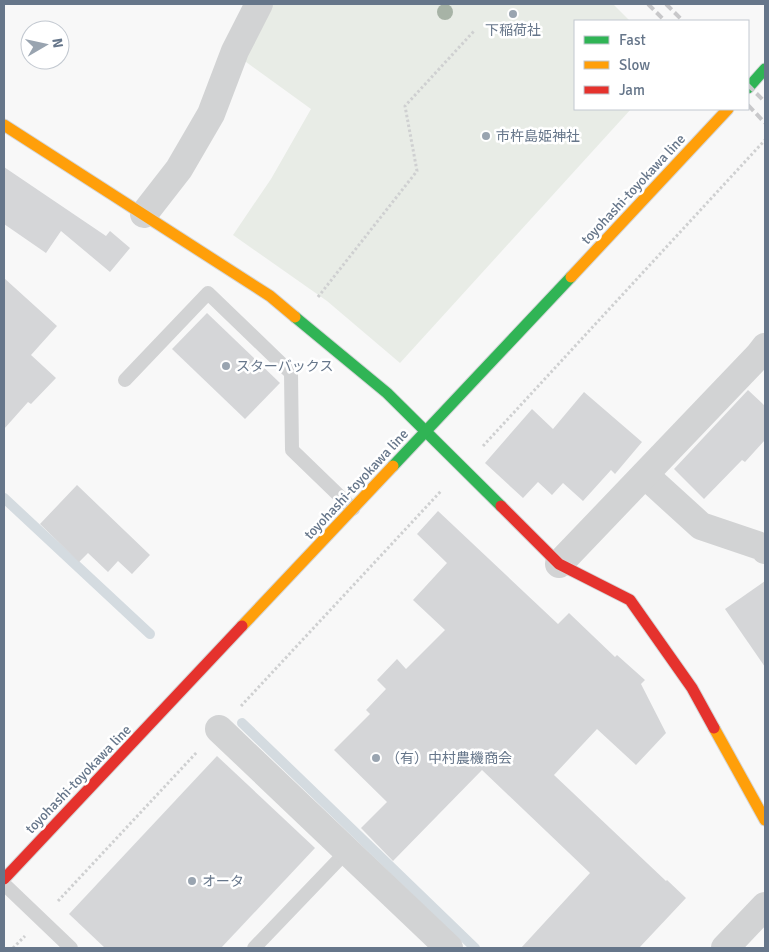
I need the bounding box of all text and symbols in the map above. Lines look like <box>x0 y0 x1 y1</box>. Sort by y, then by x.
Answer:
marker: 下稲荷社 <box>507 8 519 20</box>
north arrow <box>20 20 70 70</box>
legend <box>574 20 749 110</box>
place label: 下稲荷社 <box>485 22 541 39</box>
text: Fast <box>619 31 646 49</box>
text: N <box>48 37 67 49</box>
text: Slow <box>619 56 650 74</box>
text: Jam <box>619 81 645 99</box>
place label: 市杵島姫神社 <box>496 128 580 145</box>
marker: 市杵島姫神社 <box>480 130 492 142</box>
street label: toyohashi-toyokawa line <box>578 131 689 248</box>
place label: スターバックス <box>236 358 333 375</box>
marker: スターバックス <box>220 360 232 372</box>
street label: toyohashi-toyokawa line <box>301 426 412 543</box>
street label: toyohashi-toyokawa line <box>22 721 135 837</box>
place label: （有）中村農機商会 <box>386 750 512 767</box>
marker: （有）中村農機商会 <box>370 752 382 764</box>
place label: オータ <box>202 873 244 890</box>
marker: オータ <box>186 875 198 887</box>

